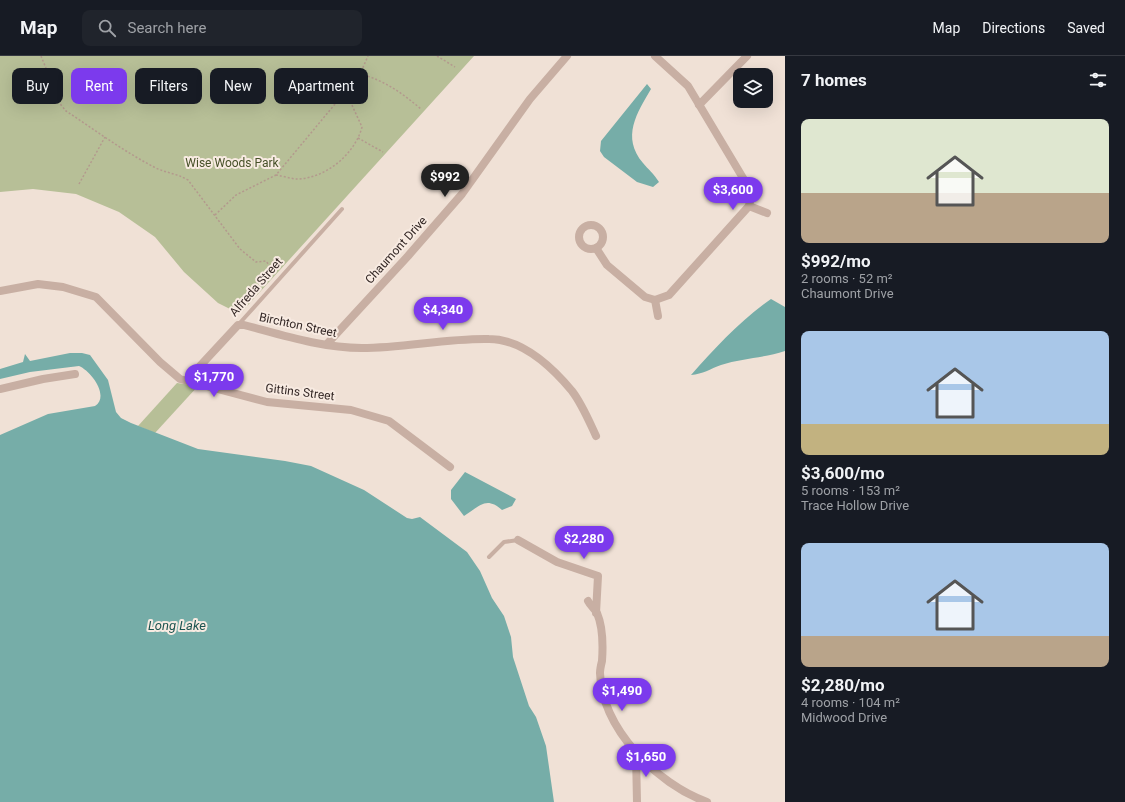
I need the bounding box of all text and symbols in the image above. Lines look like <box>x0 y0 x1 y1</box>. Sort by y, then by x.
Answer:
search box <box>82 10 362 46</box>
text: Map <box>20 16 58 39</box>
icon: search <box>96 17 118 39</box>
text: Search here <box>128 19 206 37</box>
text: Map <box>933 20 960 36</box>
text: Directions <box>982 20 1045 36</box>
text: Saved <box>1067 20 1105 36</box>
chip: Buy <box>12 68 63 104</box>
chip: Rent <box>71 68 127 104</box>
chip: Filters <box>135 68 202 104</box>
chip: New <box>210 68 266 104</box>
chip: Apartment <box>274 68 368 104</box>
map controls <box>733 68 773 108</box>
button: layers <box>733 68 773 108</box>
icon: filters <box>1087 69 1109 91</box>
text: 7 homes <box>801 70 867 90</box>
icon: home <box>919 145 991 217</box>
park label: Wise Woods Park <box>185 156 280 170</box>
pin: $992 <box>421 164 469 198</box>
text: $992 <box>430 169 460 184</box>
pin: $3,600 <box>700 177 766 211</box>
text: $3,600 <box>713 182 753 197</box>
street label: Chaumont Drive <box>362 214 430 286</box>
text: $992/mo <box>801 251 871 271</box>
street label: Alfreda Street <box>227 255 285 319</box>
text: 2 rooms · 52 m² <box>801 271 893 286</box>
text: Chaumont Drive <box>801 286 894 301</box>
pin: $4,340 <box>410 297 476 331</box>
text: $4,340 <box>423 302 463 317</box>
street label: Birchton Street <box>258 310 338 340</box>
icon: home <box>919 357 991 429</box>
pin: $1,770 <box>181 364 247 398</box>
text: $1,770 <box>194 369 234 384</box>
street label: Gittins Street <box>265 381 335 403</box>
text: $3,600/mo <box>801 463 885 483</box>
text: 5 rooms · 153 m² <box>801 483 900 498</box>
text: Trace Hollow Drive <box>801 498 909 513</box>
pin: $2,280 <box>551 526 617 560</box>
text: $2,280 <box>564 531 604 546</box>
icon: home <box>919 569 991 641</box>
water label: Long Lake <box>148 618 206 633</box>
text: $2,280/mo <box>801 675 885 695</box>
pin: $1,490 <box>589 678 655 712</box>
text: $1,490 <box>602 683 642 698</box>
text: 4 rooms · 104 m² <box>801 695 900 710</box>
text: Midwood Drive <box>801 710 887 725</box>
pin: $1,650 <box>613 744 679 778</box>
text: $1,650 <box>626 749 666 764</box>

